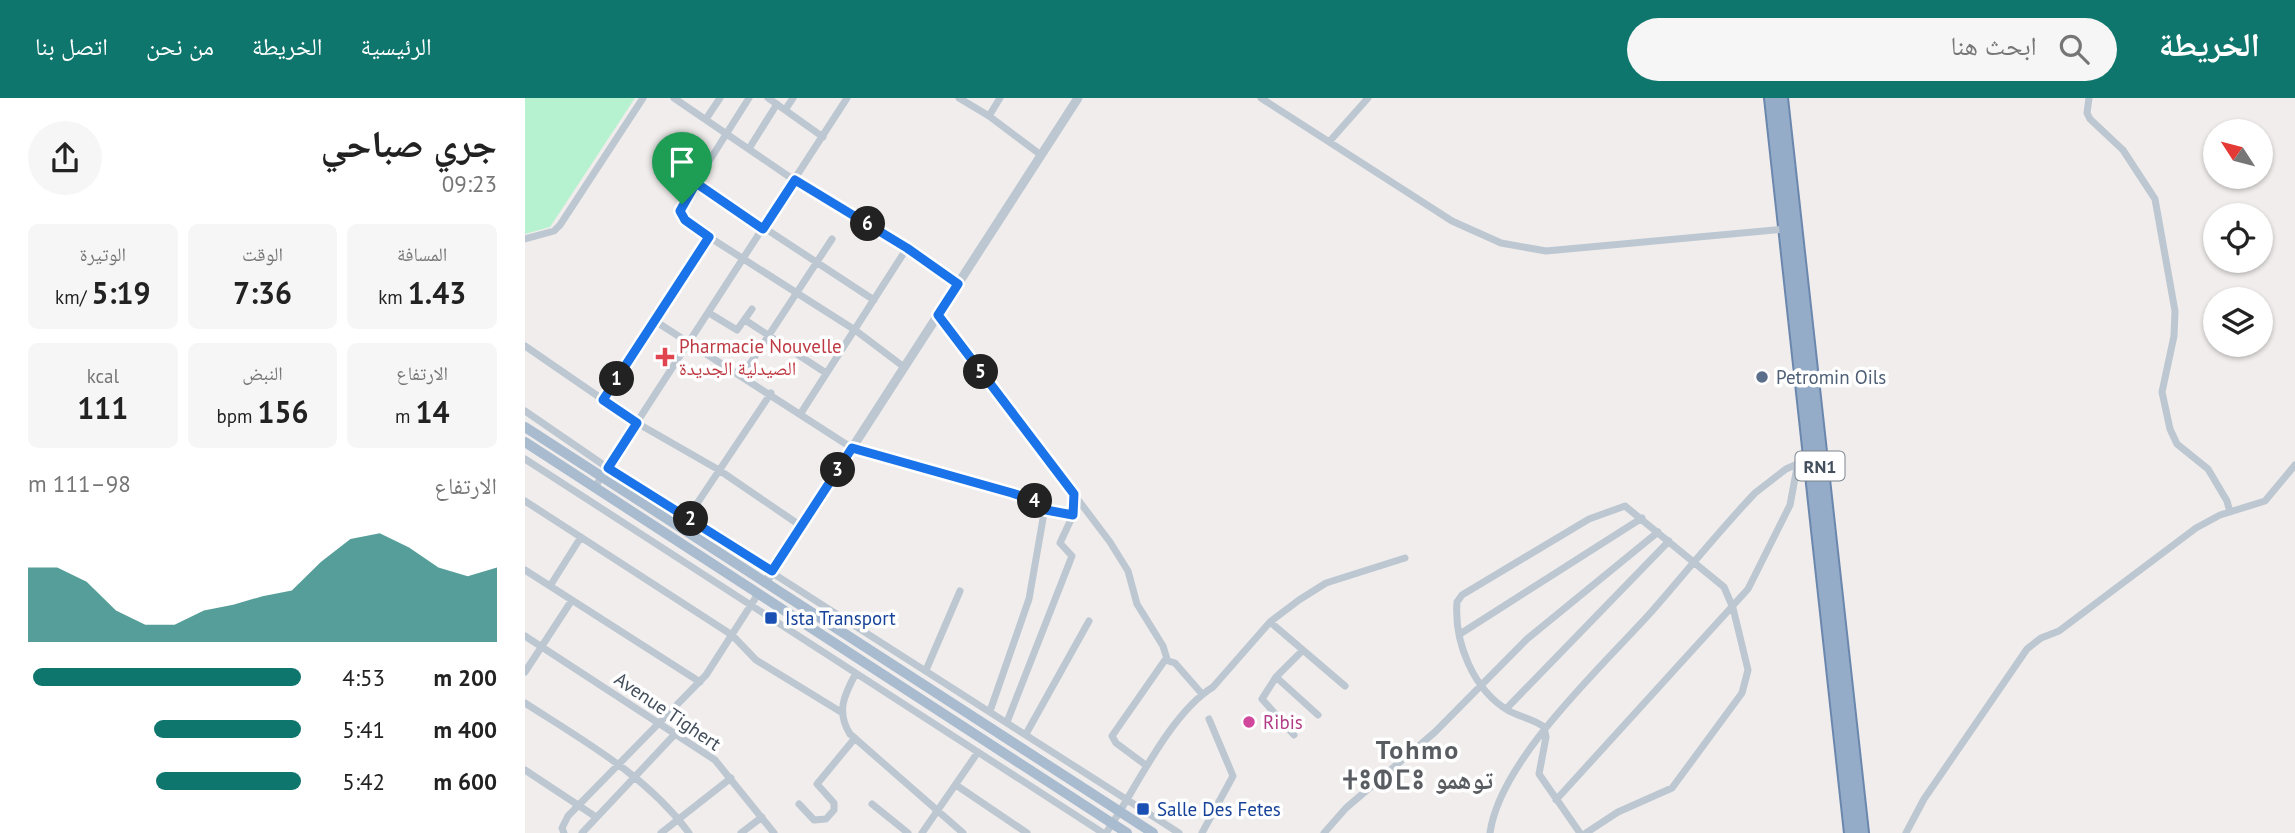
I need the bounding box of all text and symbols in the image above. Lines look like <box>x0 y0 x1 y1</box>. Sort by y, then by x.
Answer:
search box <box>1627 18 2117 81</box>
text: الخريطة <box>2159 22 2260 65</box>
text: ابحث هنا <box>1951 29 2037 62</box>
icon: search <box>2055 30 2093 68</box>
text: اتصل بنا <box>35 31 108 62</box>
text: من نحن <box>146 31 214 62</box>
text: الخريطة <box>252 31 323 62</box>
text: الرئيسية <box>361 31 432 62</box>
text: جري صباحي <box>320 118 497 167</box>
north arrow <box>2203 119 2273 189</box>
map controls <box>2203 119 2273 357</box>
button: share <box>28 121 102 195</box>
pin <box>652 132 712 204</box>
icon: arrive <box>663 143 701 181</box>
text: 09:23 <box>442 169 497 198</box>
button: locate <box>2203 203 2273 273</box>
pin: 6 <box>851 206 885 242</box>
text: 6 <box>862 211 873 235</box>
text: الوتيرة <box>80 242 126 266</box>
text: الوقت <box>242 242 283 266</box>
text: المسافة <box>397 242 447 266</box>
text: 5:19 <box>91 273 151 312</box>
text: 7:36 <box>233 273 292 312</box>
text: 1.43 <box>408 273 466 312</box>
text: /km <box>55 285 91 309</box>
text: km <box>378 285 408 309</box>
button: layers <box>2203 287 2273 357</box>
place label: Pharmacie Nouvelle الصيدلية الجديدة <box>679 334 842 380</box>
marker: Pharmacie Nouvelle الصيدلية الجديدة <box>657 349 673 365</box>
pin: 5 <box>963 354 999 390</box>
text: 5 <box>975 359 986 383</box>
text: النبض <box>242 361 283 385</box>
text: الارتفاع <box>396 361 448 385</box>
pin: 1 <box>599 362 635 396</box>
text: kcal <box>87 364 119 388</box>
place label: Petromin Oils <box>1776 365 1886 389</box>
text: 1 <box>611 366 622 390</box>
marker: Petromin Oils <box>1754 369 1770 385</box>
text: 111 <box>77 388 128 427</box>
text: 156 <box>258 392 309 431</box>
text: 14 <box>415 392 449 431</box>
text: bpm <box>216 404 258 428</box>
text: m <box>395 404 415 428</box>
pin: 3 <box>821 452 855 488</box>
road number: RN1 <box>1795 452 1845 480</box>
text: 3 <box>832 457 843 481</box>
text: 98–111 m <box>28 469 131 498</box>
text: الارتفاع <box>434 471 497 500</box>
pin: 4 <box>1017 484 1053 518</box>
text: 4 <box>1029 488 1040 512</box>
pin: 2 <box>673 502 709 536</box>
text: 2 <box>685 506 696 530</box>
place label: Ista Transport <box>785 606 896 630</box>
marker: Ista Transport <box>763 610 779 626</box>
text: 4:53 <box>342 663 385 692</box>
text: 200 m <box>434 663 497 692</box>
street label: Avenue Tighert <box>610 667 726 756</box>
place label: Ribis <box>1263 710 1303 734</box>
marker: Ribis <box>1241 714 1257 730</box>
text: 5:41 <box>342 715 385 744</box>
text: 400 m <box>434 715 497 744</box>
district label: Tohmo ⵜⵓⵀⵎⵓ توهمو <box>1343 733 1493 796</box>
text: 5:42 <box>342 767 385 796</box>
text: 600 m <box>434 767 497 796</box>
place label: Salle Des Fetes <box>1157 797 1281 821</box>
marker: Salle Des Fetes <box>1135 801 1151 817</box>

